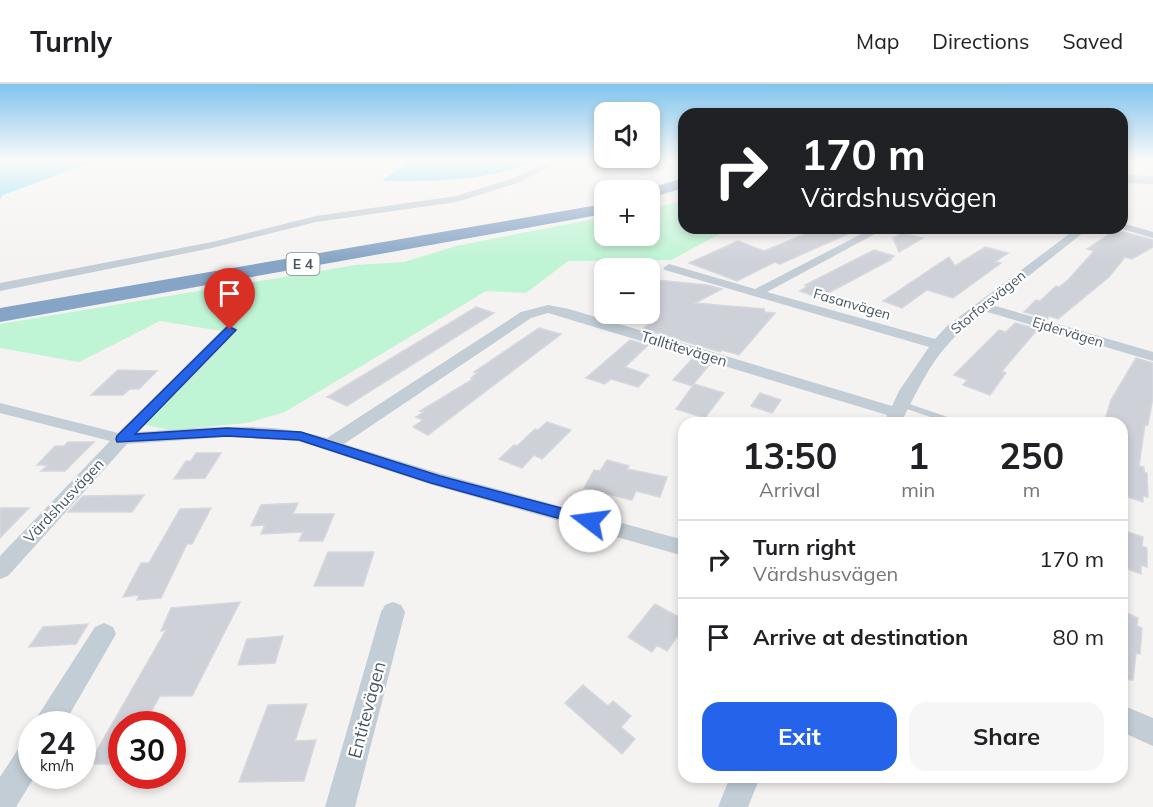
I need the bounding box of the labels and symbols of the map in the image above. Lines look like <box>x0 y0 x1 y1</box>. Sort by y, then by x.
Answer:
road number: E 4 <box>286 253 320 275</box>
street label: Storforsvägen <box>947 266 1029 338</box>
pin <box>204 268 255 330</box>
street label: Fasanvägen <box>811 284 893 324</box>
street label: Ejdervägen <box>1030 313 1106 351</box>
street label: Talltitevägen <box>639 326 730 371</box>
street label: Värdshusvägen <box>20 454 108 547</box>
position arrow <box>558 489 622 553</box>
street label: Entitevägen <box>343 659 390 761</box>
speed limit sign: 30 <box>108 711 186 789</box>

